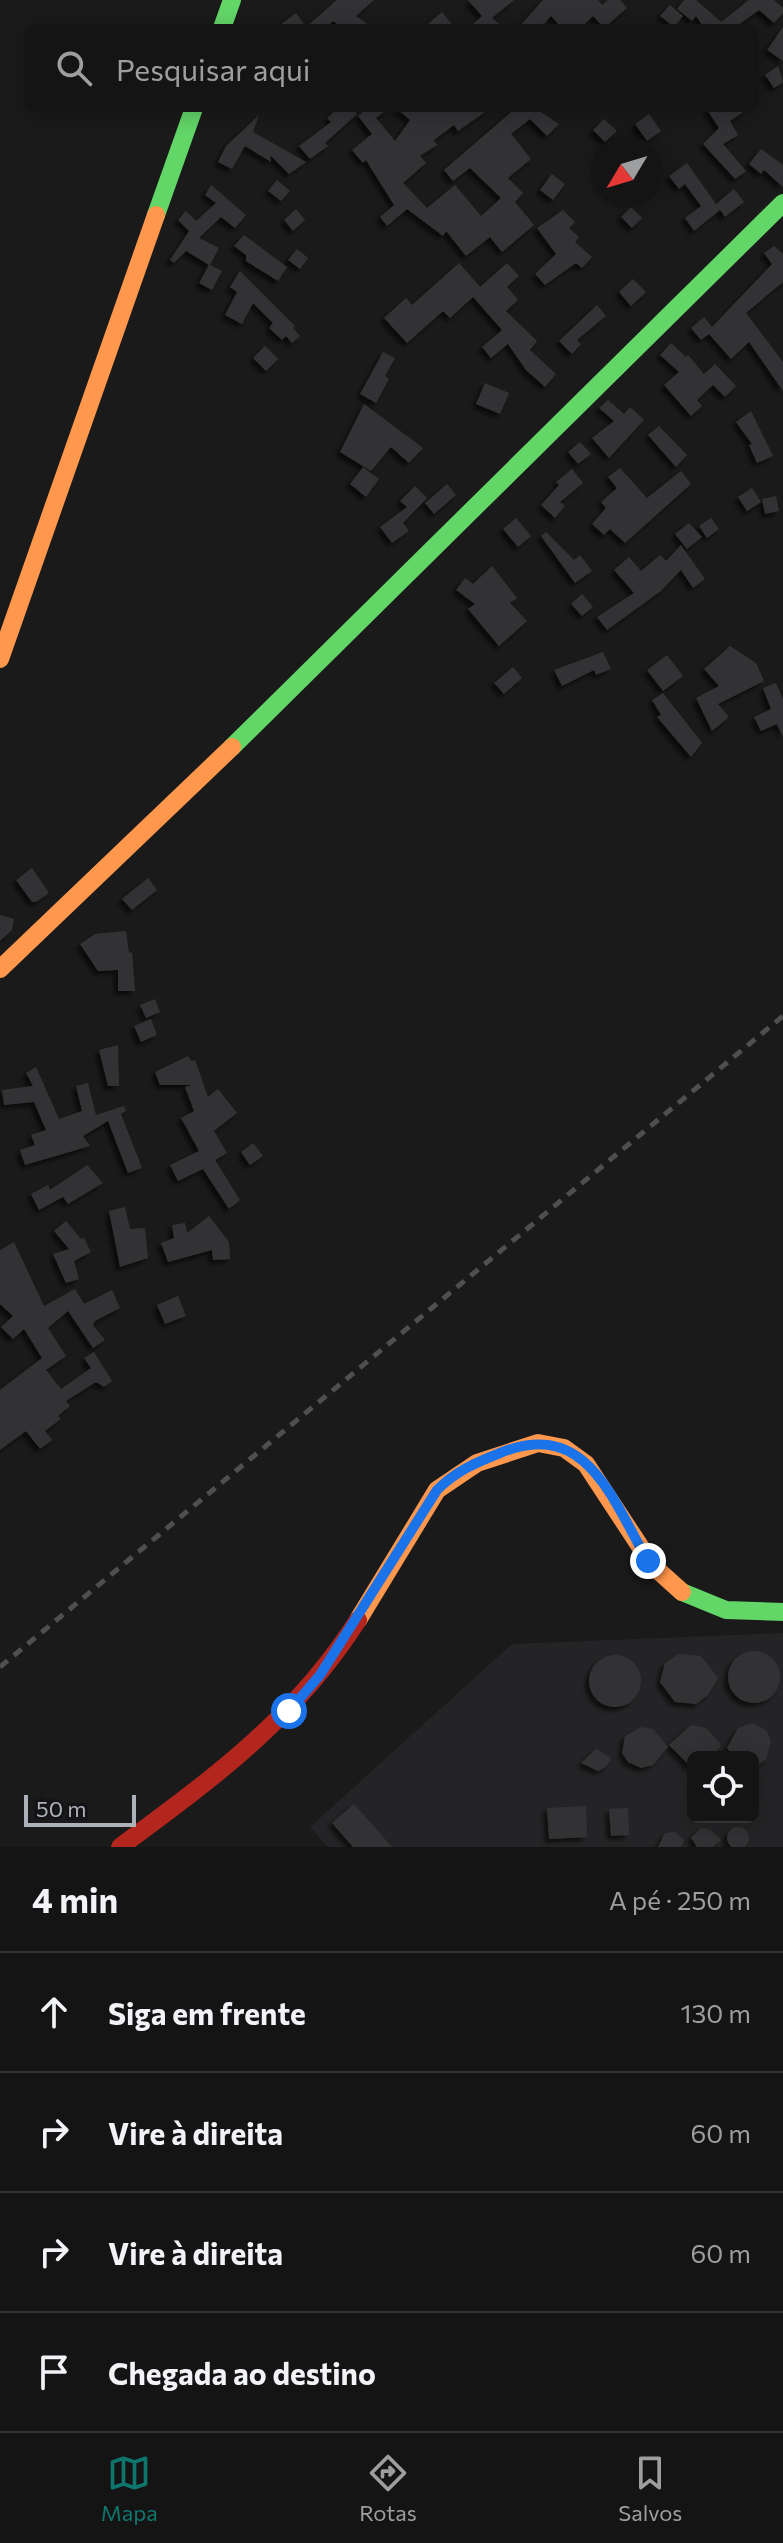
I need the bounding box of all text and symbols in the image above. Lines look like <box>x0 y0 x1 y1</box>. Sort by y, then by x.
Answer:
search box <box>24 24 759 112</box>
icon: search <box>52 46 96 90</box>
text: Pesquisar aqui <box>116 50 311 87</box>
north arrow <box>591 136 663 208</box>
route end <box>630 1543 666 1579</box>
route start <box>271 1693 307 1729</box>
map controls <box>687 1751 759 1823</box>
button: locate <box>687 1751 759 1823</box>
scale bar <box>24 1791 136 1827</box>
text: 50 m <box>36 1795 86 1822</box>
text: 4 min <box>32 1878 118 1920</box>
text: A pé · 250 m <box>609 1884 751 1915</box>
icon: ahead <box>32 1990 76 2034</box>
text: Siga em frente <box>108 1994 306 2031</box>
text: 130 m <box>680 1997 751 2028</box>
icon: right <box>32 2110 76 2154</box>
text: Vire à direita <box>108 2114 283 2151</box>
text: 60 m <box>691 2117 751 2148</box>
icon: right <box>32 2230 76 2274</box>
text: Vire à direita <box>108 2234 283 2271</box>
text: 60 m <box>691 2237 751 2268</box>
icon: arrive <box>32 2350 76 2394</box>
text: Chegada ao destino <box>108 2354 376 2391</box>
tab: Mapa <box>101 2451 158 2526</box>
tab: Rotas <box>359 2451 417 2526</box>
tab: Salvos <box>618 2451 682 2526</box>

